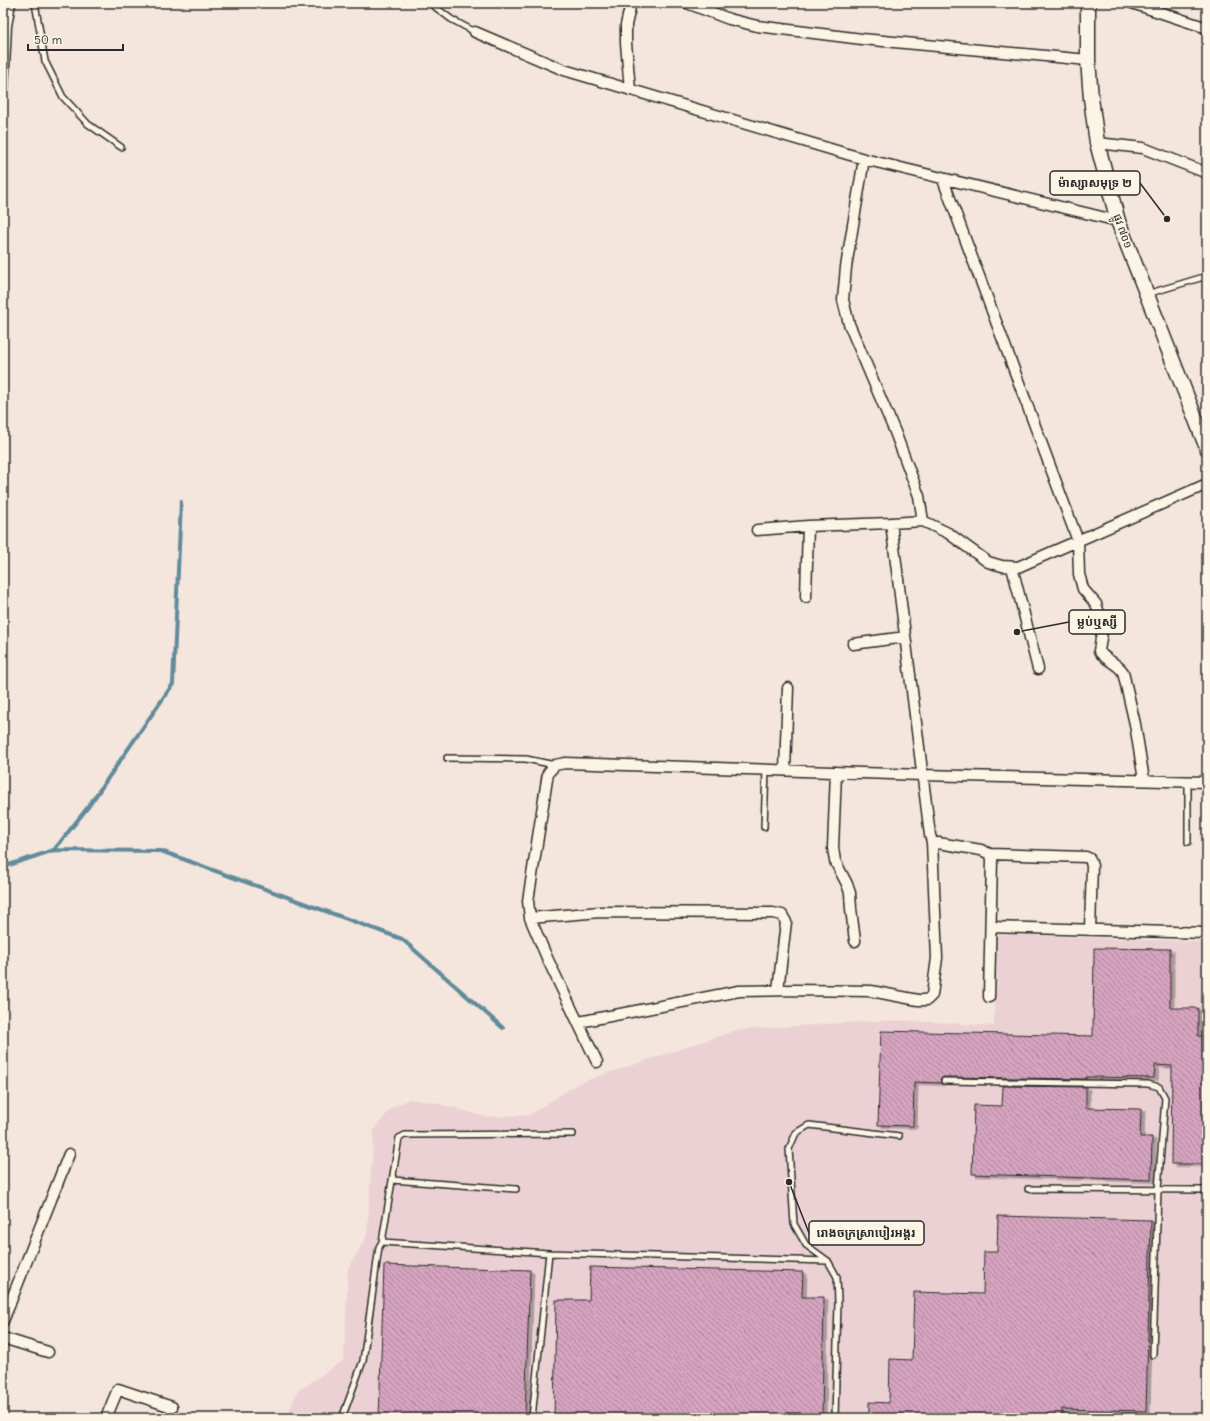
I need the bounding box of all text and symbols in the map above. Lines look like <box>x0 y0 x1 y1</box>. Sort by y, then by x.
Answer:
scale bar <box>28 26 123 52</box>
text: 50 m <box>34 32 63 47</box>
callout: ម៉ាស្សាសមុទ្រ ២ <box>1050 171 1140 195</box>
text: ម៉ាស្សាសមុទ្រ ២ <box>1058 175 1132 190</box>
street label: ផ្លូវ ៧០១ <box>1107 212 1136 251</box>
callout: ម្លប់ឬស្សី <box>1069 610 1125 634</box>
text: ម្លប់ឬស្សី <box>1077 614 1118 629</box>
callout: រោងចក្រស្រាបៀរអង្គរ <box>809 1221 924 1245</box>
text: រោងចក្រស្រាបៀរអង្គរ <box>817 1225 915 1240</box>

